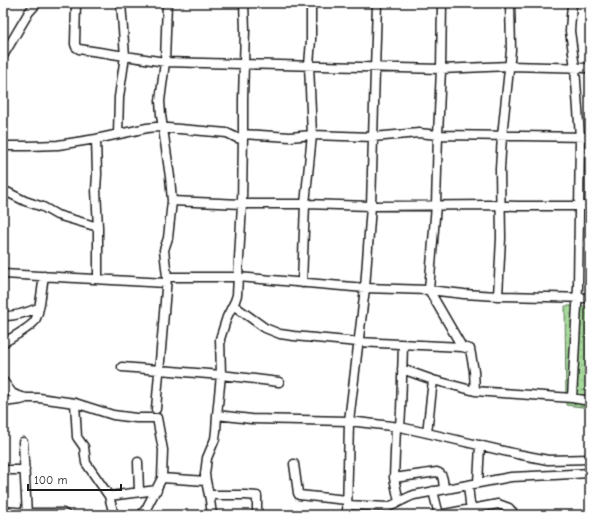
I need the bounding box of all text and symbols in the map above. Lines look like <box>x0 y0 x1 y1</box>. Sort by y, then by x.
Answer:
scale bar <box>28 466 121 492</box>
text: 100 m <box>34 473 67 487</box>

